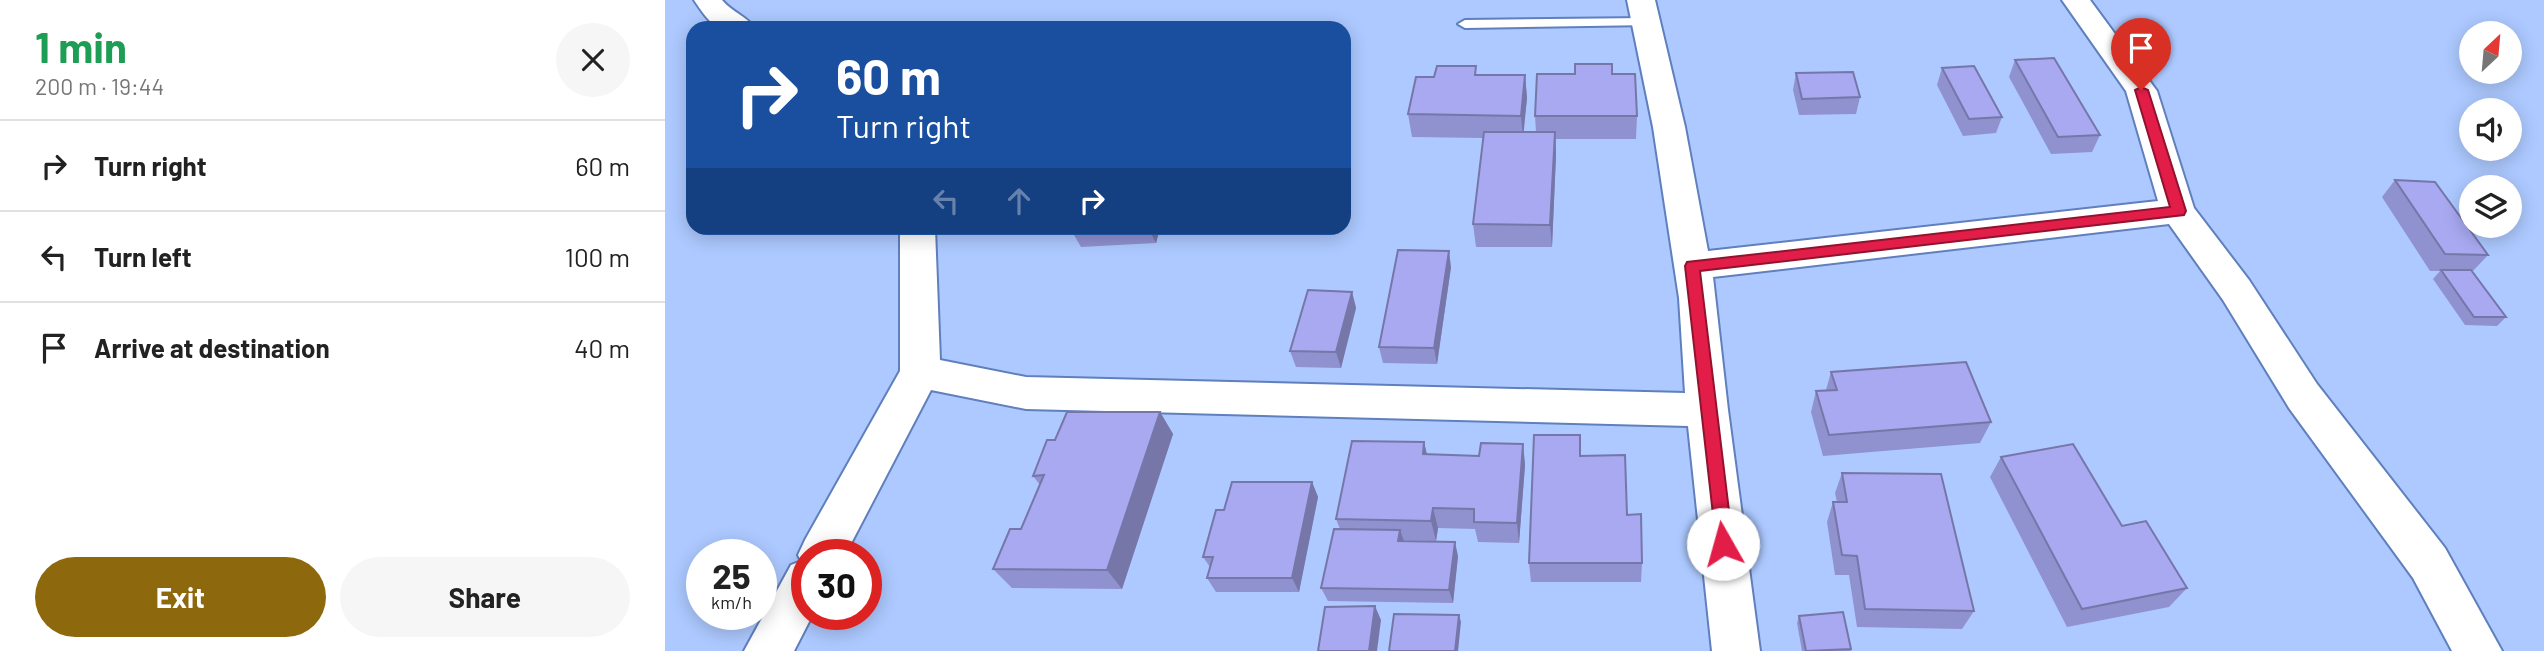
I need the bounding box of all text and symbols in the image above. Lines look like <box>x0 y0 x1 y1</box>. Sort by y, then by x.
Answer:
pin <box>2111 18 2171 90</box>
text: 1 min <box>35 21 127 71</box>
north arrow <box>2459 21 2522 84</box>
map controls <box>2459 21 2522 238</box>
button: close <box>556 23 630 97</box>
icon: arrive <box>2122 29 2160 67</box>
text: 60 m <box>836 46 941 105</box>
icon: right <box>721 49 812 140</box>
text: 200 m · 19:44 <box>35 72 164 100</box>
button: sound <box>2459 98 2522 161</box>
text: Turn right <box>836 106 971 144</box>
icon: right <box>35 147 73 185</box>
text: Turn right <box>94 150 207 181</box>
text: 60 m <box>575 150 630 181</box>
button: layers <box>2459 175 2522 238</box>
icon: left <box>927 182 965 220</box>
icon: ahead <box>1000 182 1038 220</box>
icon: right <box>1073 182 1111 220</box>
icon: left <box>35 238 73 276</box>
text: Turn left <box>94 241 192 272</box>
text: 100 m <box>565 241 630 272</box>
icon: arrive <box>35 329 73 367</box>
text: Arrive at destination <box>94 332 330 363</box>
text: 40 m <box>574 332 630 363</box>
position arrow <box>1686 507 1760 581</box>
speed limit sign: 30 <box>791 539 882 630</box>
text: 25 <box>712 554 751 596</box>
button: Exit <box>35 557 326 637</box>
button: Share <box>340 557 630 637</box>
text: km/h <box>711 591 752 613</box>

